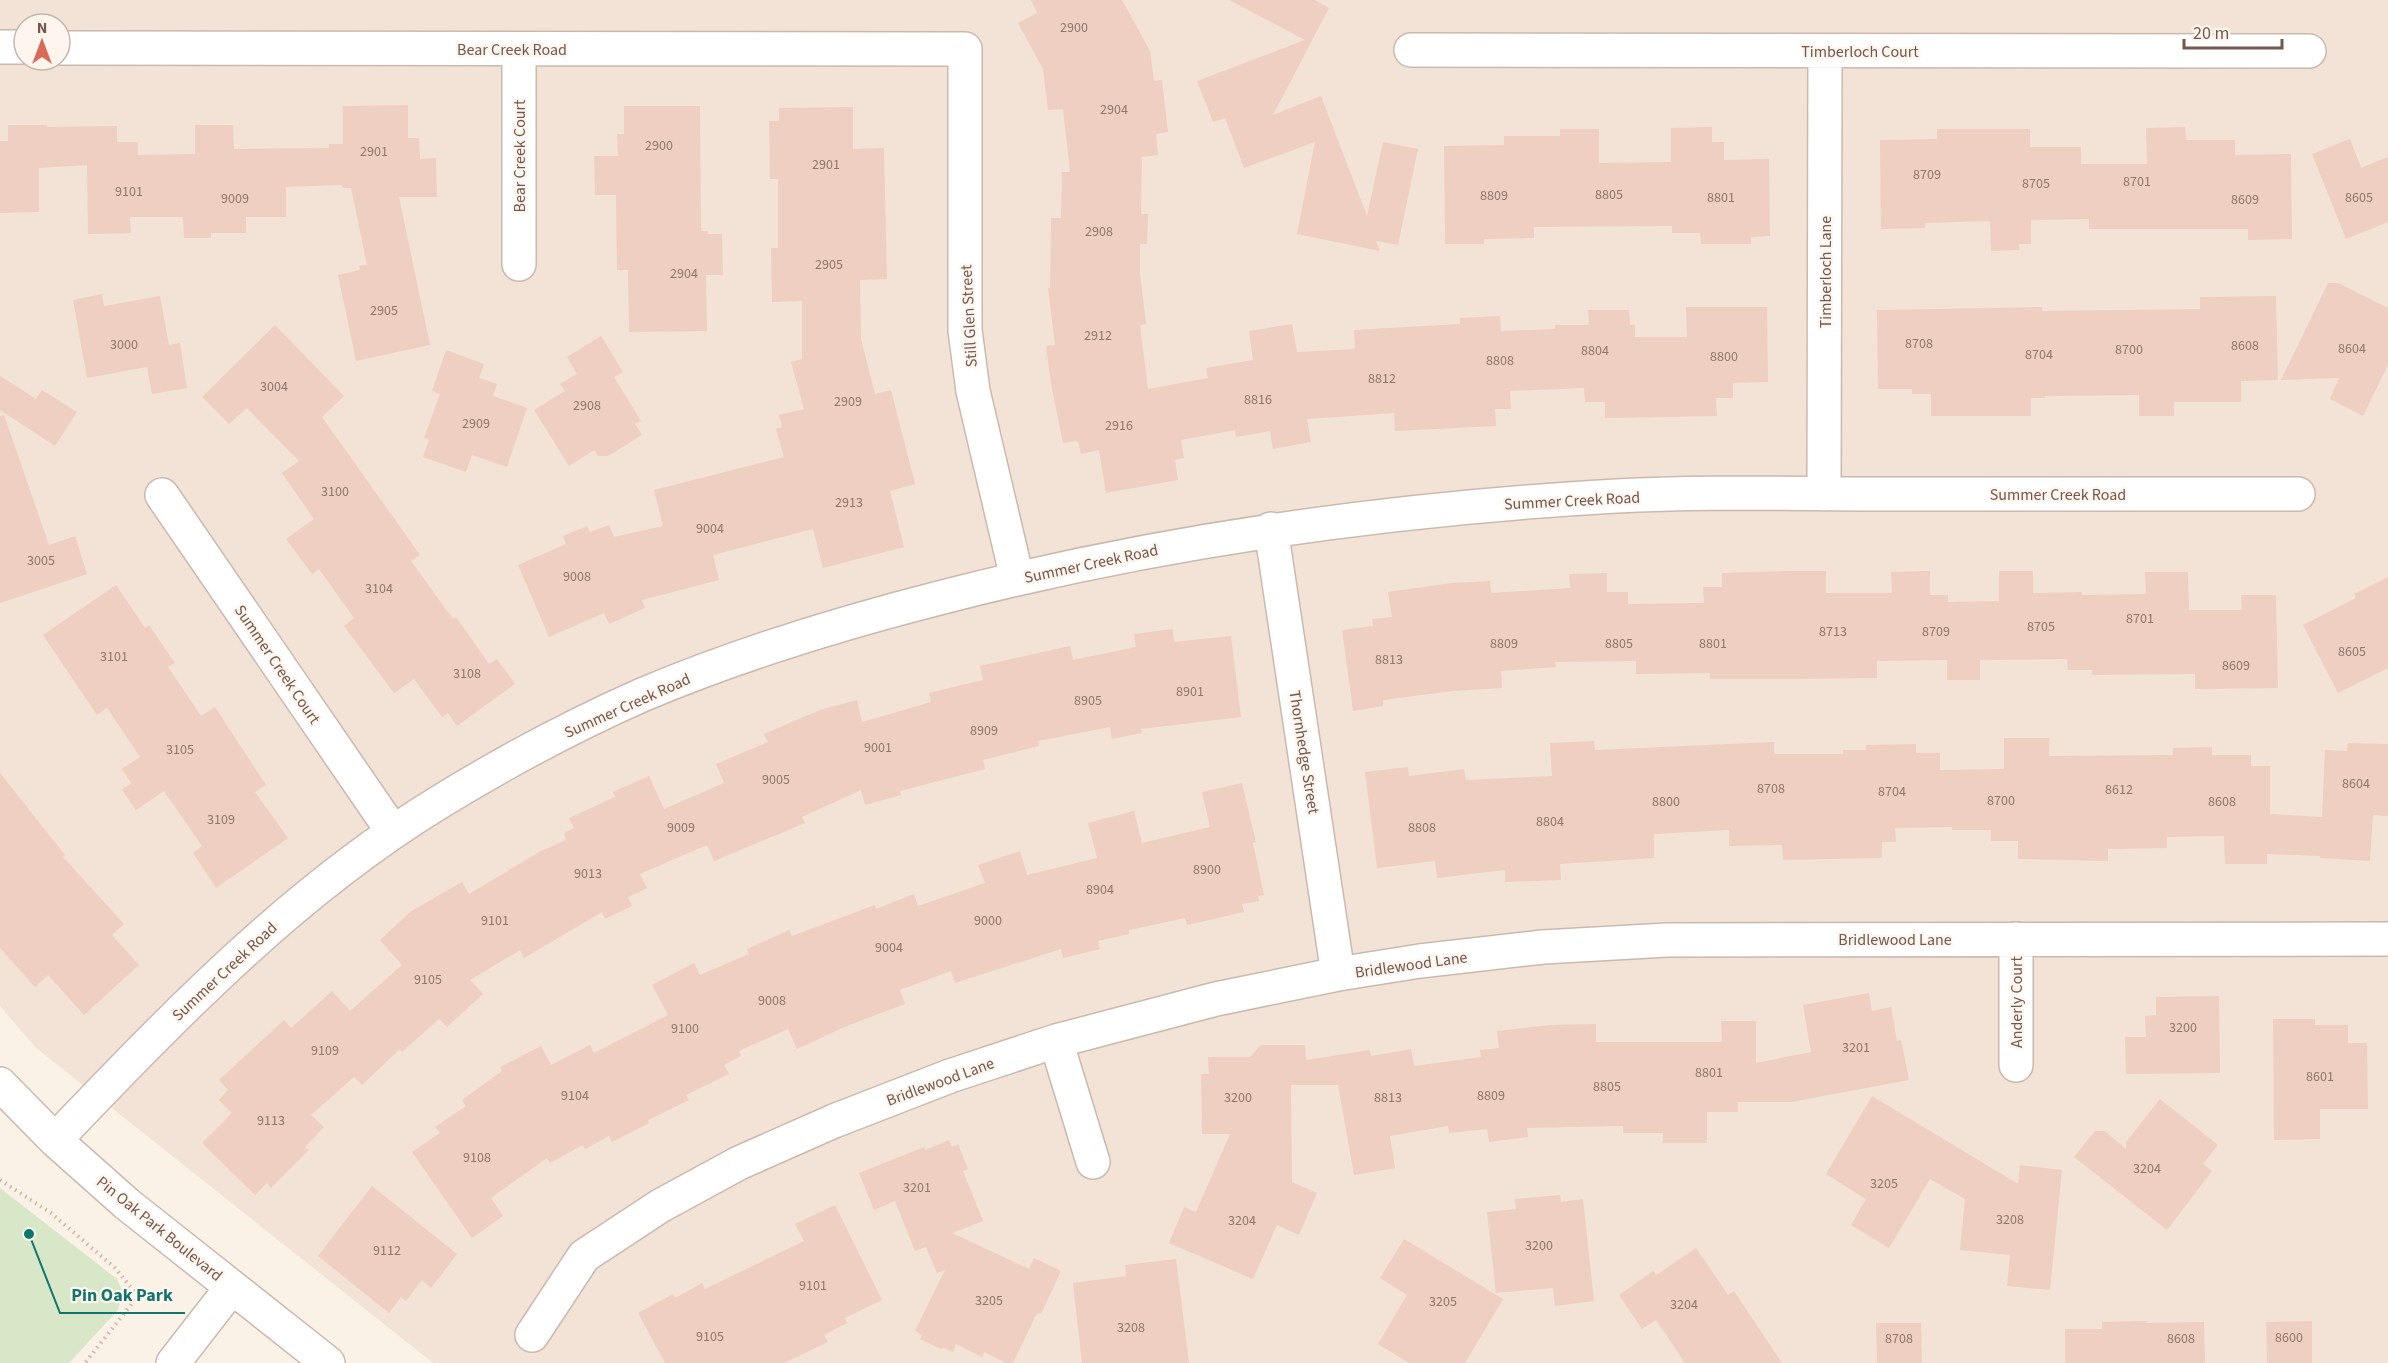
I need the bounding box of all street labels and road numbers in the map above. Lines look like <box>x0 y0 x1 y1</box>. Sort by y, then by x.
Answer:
street label: Bear Creek Road <box>457 39 567 61</box>
street label: Timberloch Court <box>1801 41 1919 63</box>
street label: Bear Creek Court <box>509 99 531 212</box>
street label: Timberloch Lane <box>1815 216 1837 328</box>
street label: Still Glen Street <box>955 263 983 368</box>
street label: Summer Creek Road <box>1990 484 2126 506</box>
street label: Summer Creek Road <box>1503 486 1641 516</box>
street label: Summer Creek Road <box>1022 539 1160 589</box>
street label: Summer Creek Court <box>229 601 326 729</box>
street label: Summer Creek Road <box>561 668 694 744</box>
street label: Thornhedge Street <box>1283 689 1325 816</box>
street label: Summer Creek Road <box>167 917 282 1026</box>
street label: Bridlewood Lane <box>1838 929 1952 951</box>
street label: Bridlewood Lane <box>1354 946 1469 984</box>
street label: Anderly Court <box>2006 955 2028 1048</box>
street label: Bridlewood Lane <box>883 1052 997 1112</box>
street label: Pin Oak Park Boulevard <box>92 1171 227 1286</box>

